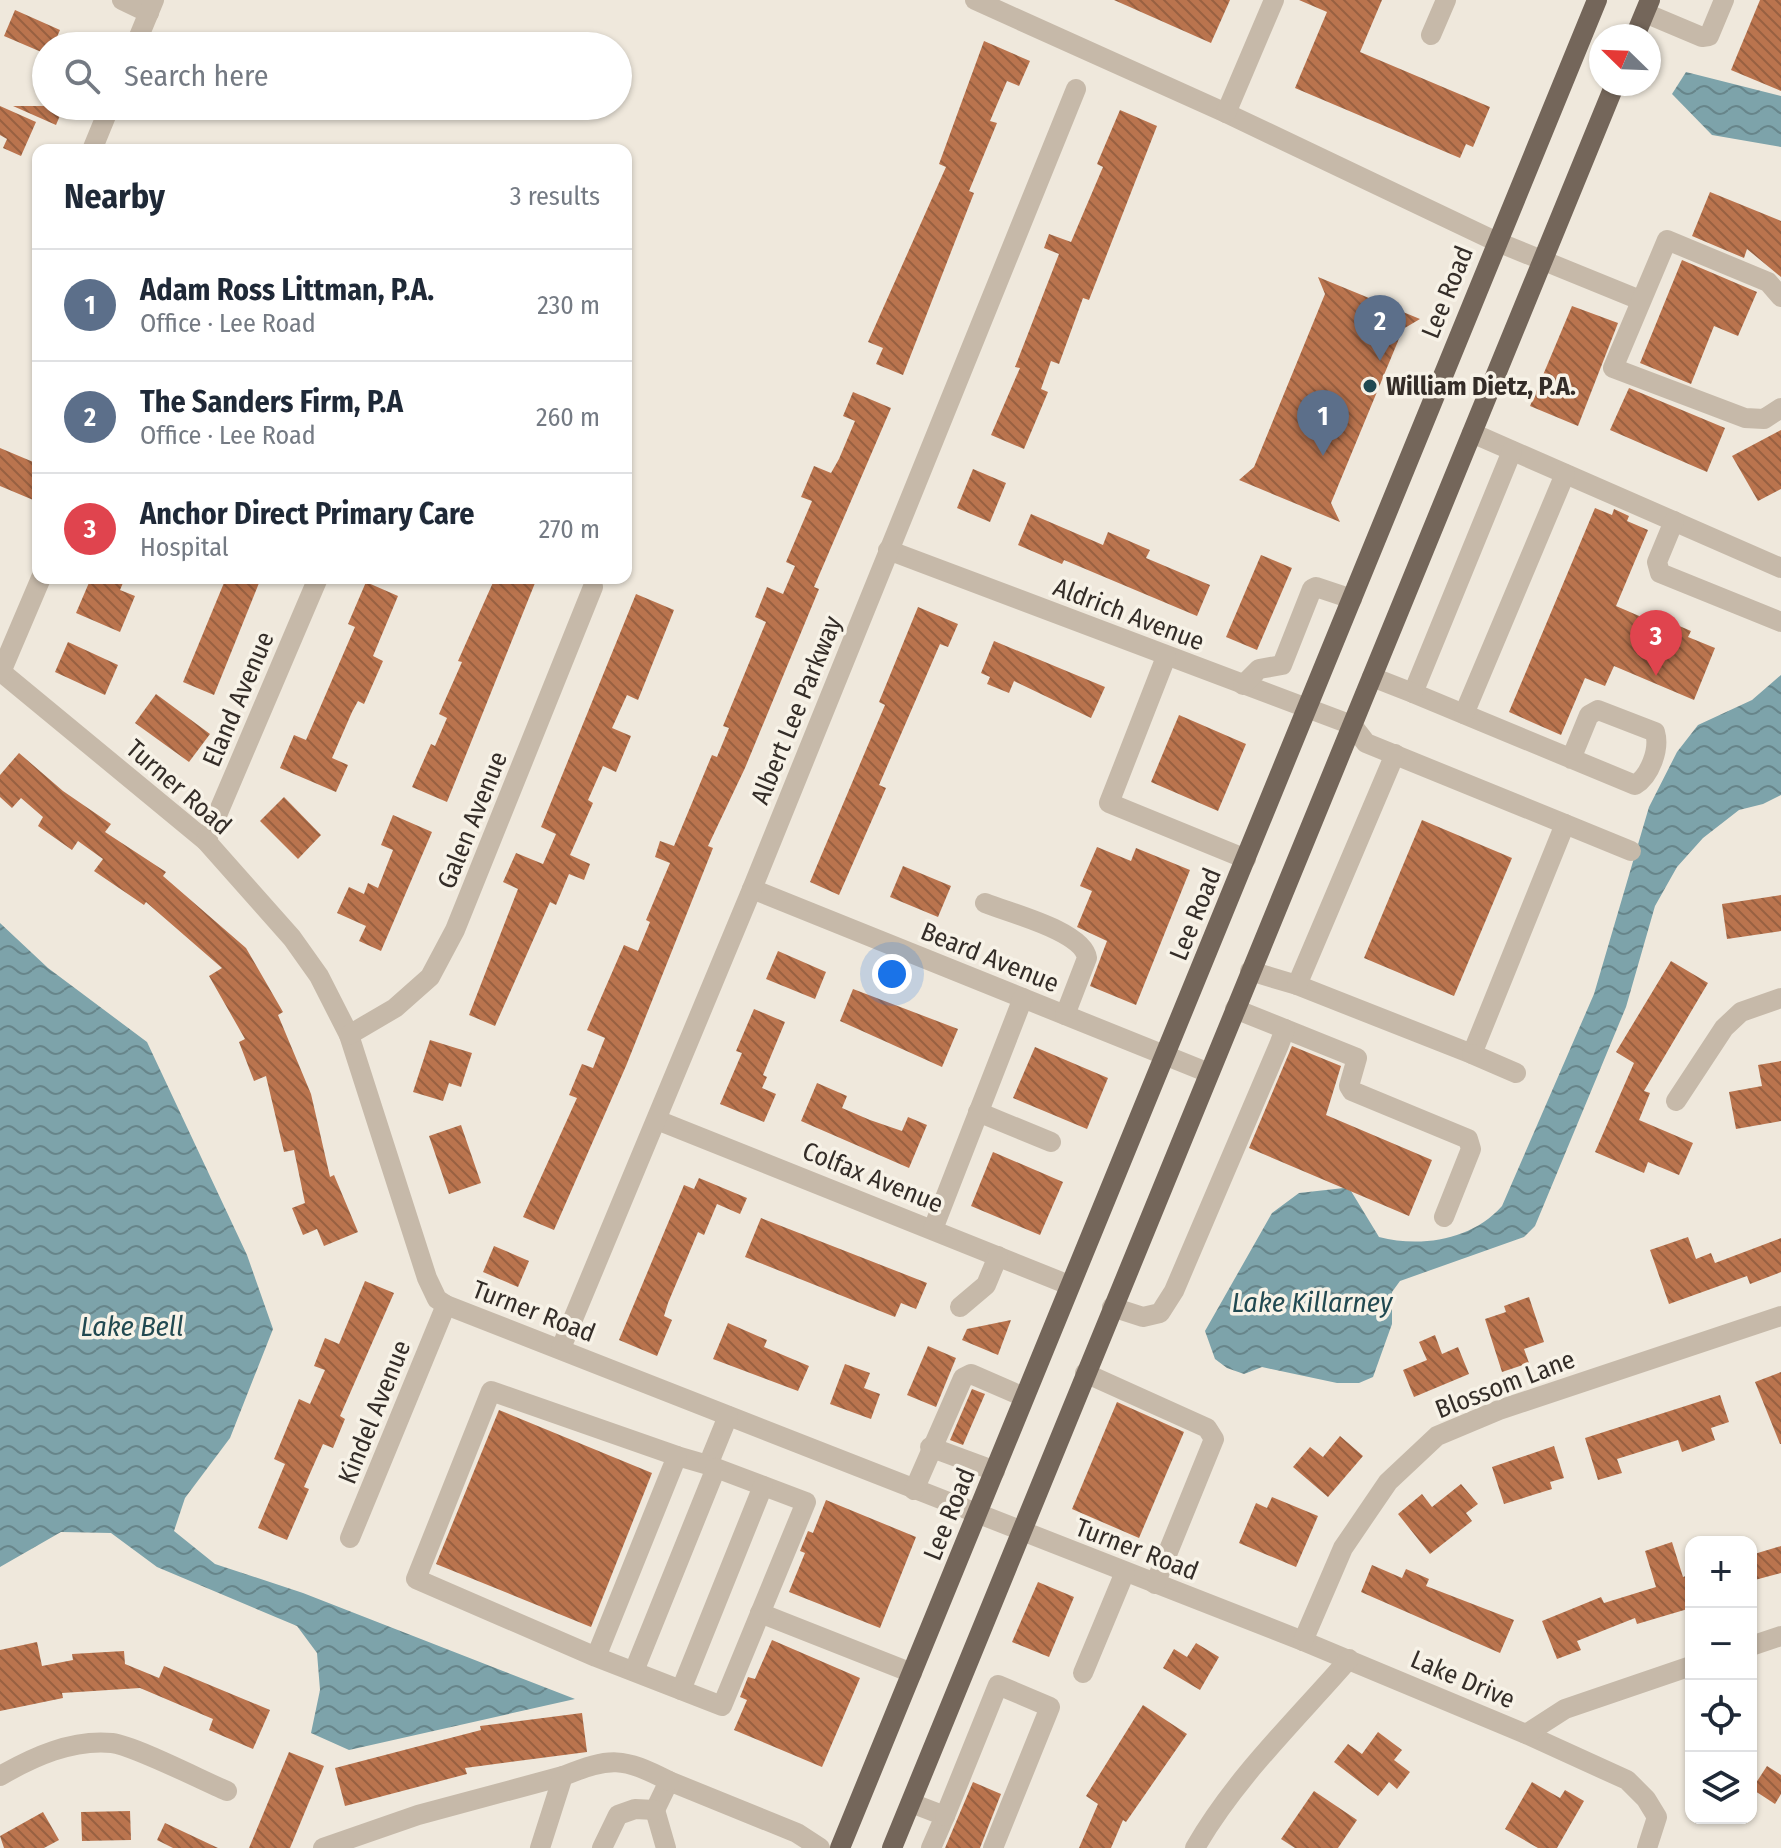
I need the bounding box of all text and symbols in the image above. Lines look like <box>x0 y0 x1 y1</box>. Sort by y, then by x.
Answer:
north arrow <box>1589 24 1661 96</box>
search box <box>32 32 632 120</box>
icon: search <box>60 54 104 98</box>
text: Search here <box>124 58 269 94</box>
text: Nearby <box>64 176 165 217</box>
text: 3 results <box>510 181 600 212</box>
street label: Lee Road <box>1415 242 1480 343</box>
text: Adam Ross Littman, P.A. <box>140 272 434 308</box>
text: 1 <box>85 290 96 321</box>
text: 230 m <box>537 290 600 321</box>
pin: 2 <box>1354 295 1406 361</box>
text: Office · Lee Road <box>140 308 316 339</box>
place label: William Dietz, P.A. <box>1386 371 1576 402</box>
marker: William Dietz, P.A. <box>1361 377 1379 395</box>
text: The Sanders Firm, P.A <box>140 384 403 420</box>
pin: 1 <box>1297 390 1349 456</box>
text: 2 <box>84 402 96 433</box>
text: 260 m <box>536 402 600 433</box>
text: Office · Lee Road <box>140 420 316 451</box>
text: Anchor Direct Primary Care <box>140 496 474 532</box>
text: 3 <box>84 514 96 545</box>
text: 270 m <box>539 514 600 545</box>
text: Hospital <box>140 532 229 563</box>
street label: Aldrich Avenue <box>1049 571 1209 657</box>
pin: 3 <box>1630 610 1682 676</box>
street label: Albert Lee Parkway <box>745 611 849 809</box>
street label: Eland Avenue <box>196 627 281 771</box>
street label: Turner Road <box>120 733 238 841</box>
street label: Galen Avenue <box>431 747 514 893</box>
street label: Lee Road <box>1163 864 1228 965</box>
street label: Beard Avenue <box>916 916 1063 999</box>
your location <box>872 954 912 994</box>
street label: Colfax Avenue <box>798 1135 948 1220</box>
street label: Turner Road <box>468 1274 600 1349</box>
water label: Lake Killarney <box>1232 1286 1394 1319</box>
water label: Lake Bell <box>80 1310 184 1343</box>
street label: Kindel Avenue <box>332 1336 417 1488</box>
street label: Blossom Lane <box>1431 1344 1579 1425</box>
street label: Lee Road <box>917 1464 982 1565</box>
street label: Turner Road <box>1071 1512 1203 1587</box>
map controls <box>1685 1536 1757 1824</box>
button: + <box>1685 1536 1757 1608</box>
button: − <box>1685 1608 1757 1680</box>
street label: Lake Drive <box>1406 1644 1519 1715</box>
button: locate <box>1685 1680 1757 1752</box>
button: layers <box>1685 1752 1757 1824</box>

